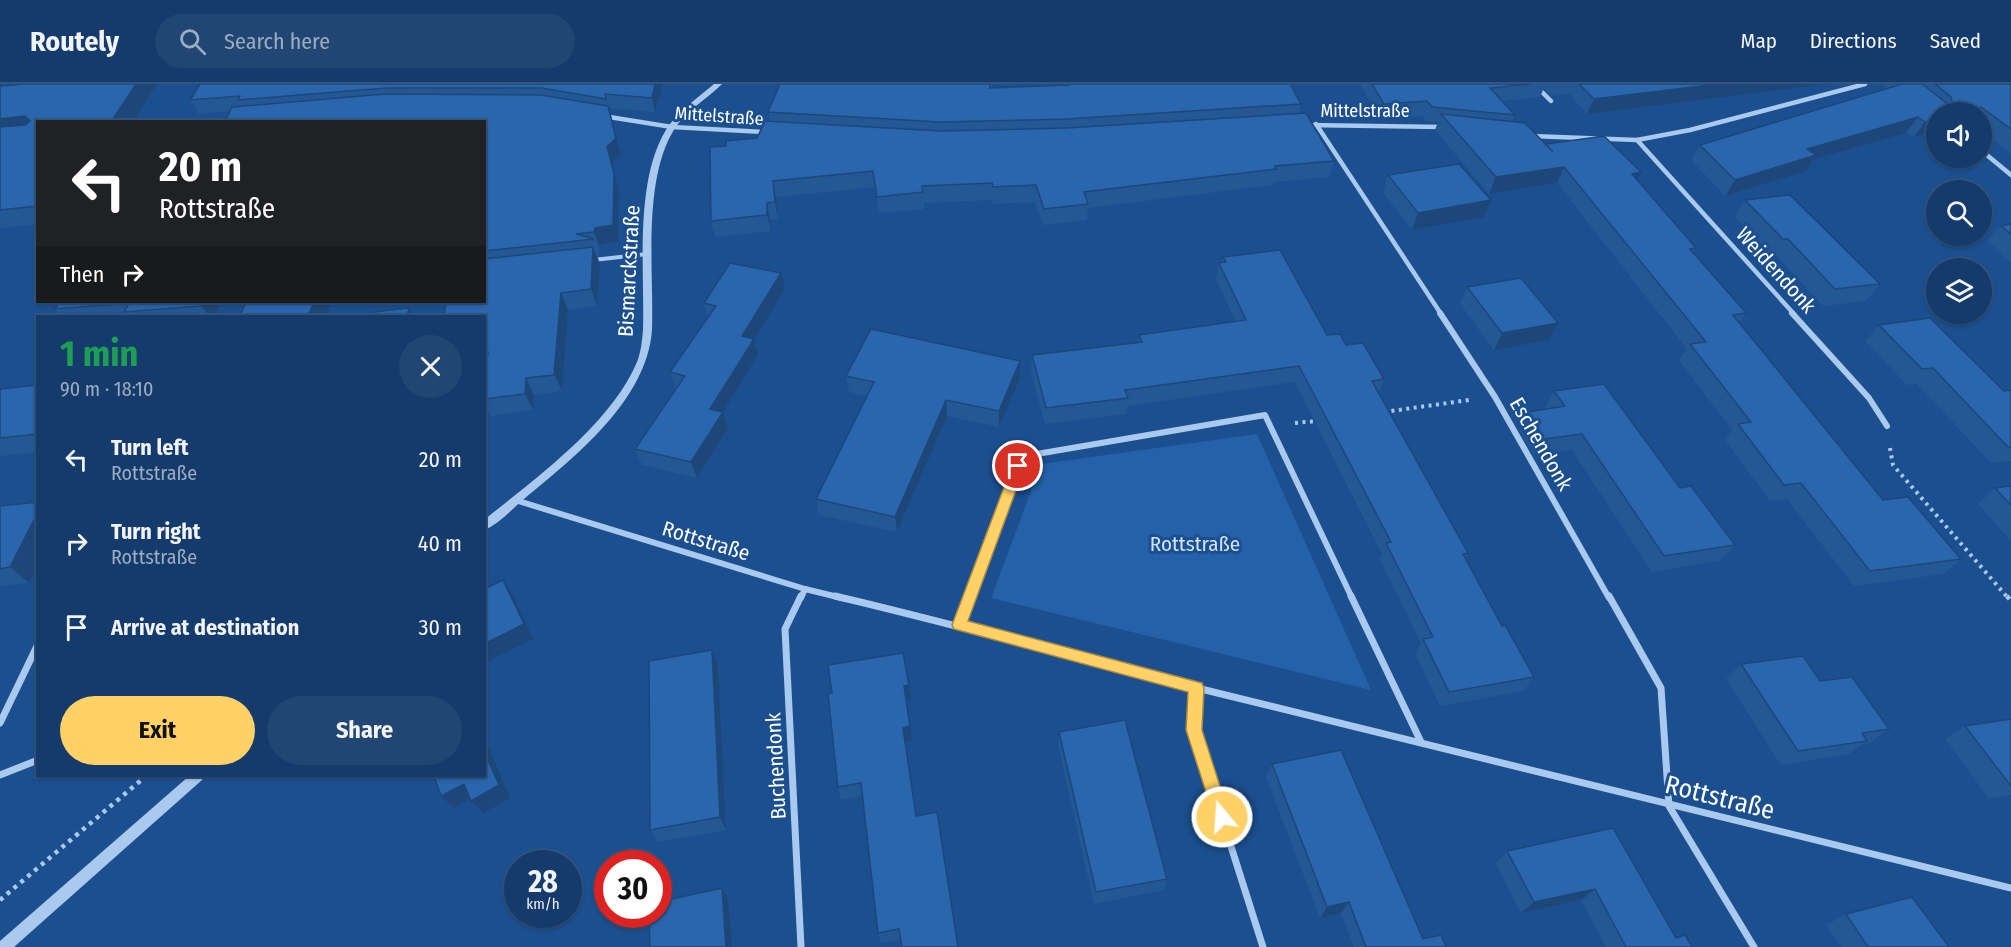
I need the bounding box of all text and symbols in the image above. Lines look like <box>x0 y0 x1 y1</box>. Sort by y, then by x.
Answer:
search box <box>155 14 575 68</box>
text: Routely <box>30 25 119 58</box>
icon: search <box>176 25 209 58</box>
text: Search here <box>224 28 330 55</box>
text: Map <box>1740 28 1777 54</box>
text: Directions <box>1810 28 1897 54</box>
text: Saved <box>1930 28 1981 54</box>
street label: Mittelstraße <box>1320 100 1410 122</box>
street label: Mittelstraße <box>674 102 764 130</box>
map controls <box>1926 102 1992 324</box>
button: sound <box>1926 102 1992 168</box>
text: 20 m <box>159 142 242 192</box>
icon: left <box>60 144 138 222</box>
button: search <box>1926 180 1992 246</box>
text: Rottstraße <box>159 193 275 225</box>
street label: Bismarckstraße <box>613 204 645 338</box>
street label: Weidendonk <box>1731 222 1822 319</box>
icon: right <box>116 258 149 291</box>
button: layers <box>1926 258 1992 324</box>
text: Then <box>60 261 104 288</box>
text: 1 min <box>60 332 138 376</box>
button: close <box>399 335 462 398</box>
text: 90 m · 18:10 <box>60 377 153 401</box>
street label: Eschendonk <box>1504 393 1578 495</box>
text: Turn left <box>111 434 189 461</box>
pin <box>992 440 1043 491</box>
icon: left <box>60 443 93 476</box>
text: 20 m <box>419 446 462 473</box>
icon: arrive <box>1001 449 1034 482</box>
text: Rottstraße <box>111 461 197 485</box>
street label: Rottstraße <box>659 515 753 567</box>
text: Turn right <box>111 518 200 545</box>
icon: right <box>60 527 93 560</box>
text: 40 m <box>418 530 462 557</box>
park label: Rottstraße <box>1150 531 1240 557</box>
text: Rottstraße <box>111 545 197 569</box>
icon: arrive <box>60 611 93 644</box>
text: Arrive at destination <box>111 614 299 641</box>
text: 30 m <box>419 614 462 641</box>
button: Exit <box>60 696 255 765</box>
button: Share <box>267 696 462 765</box>
street label: Buchendonk <box>760 712 792 820</box>
street label: Rottstraße <box>1662 769 1778 826</box>
position arrow <box>1190 785 1254 849</box>
speed limit sign: 30 <box>594 850 672 928</box>
text: 28 <box>528 864 558 900</box>
text: km/h <box>526 895 560 913</box>

